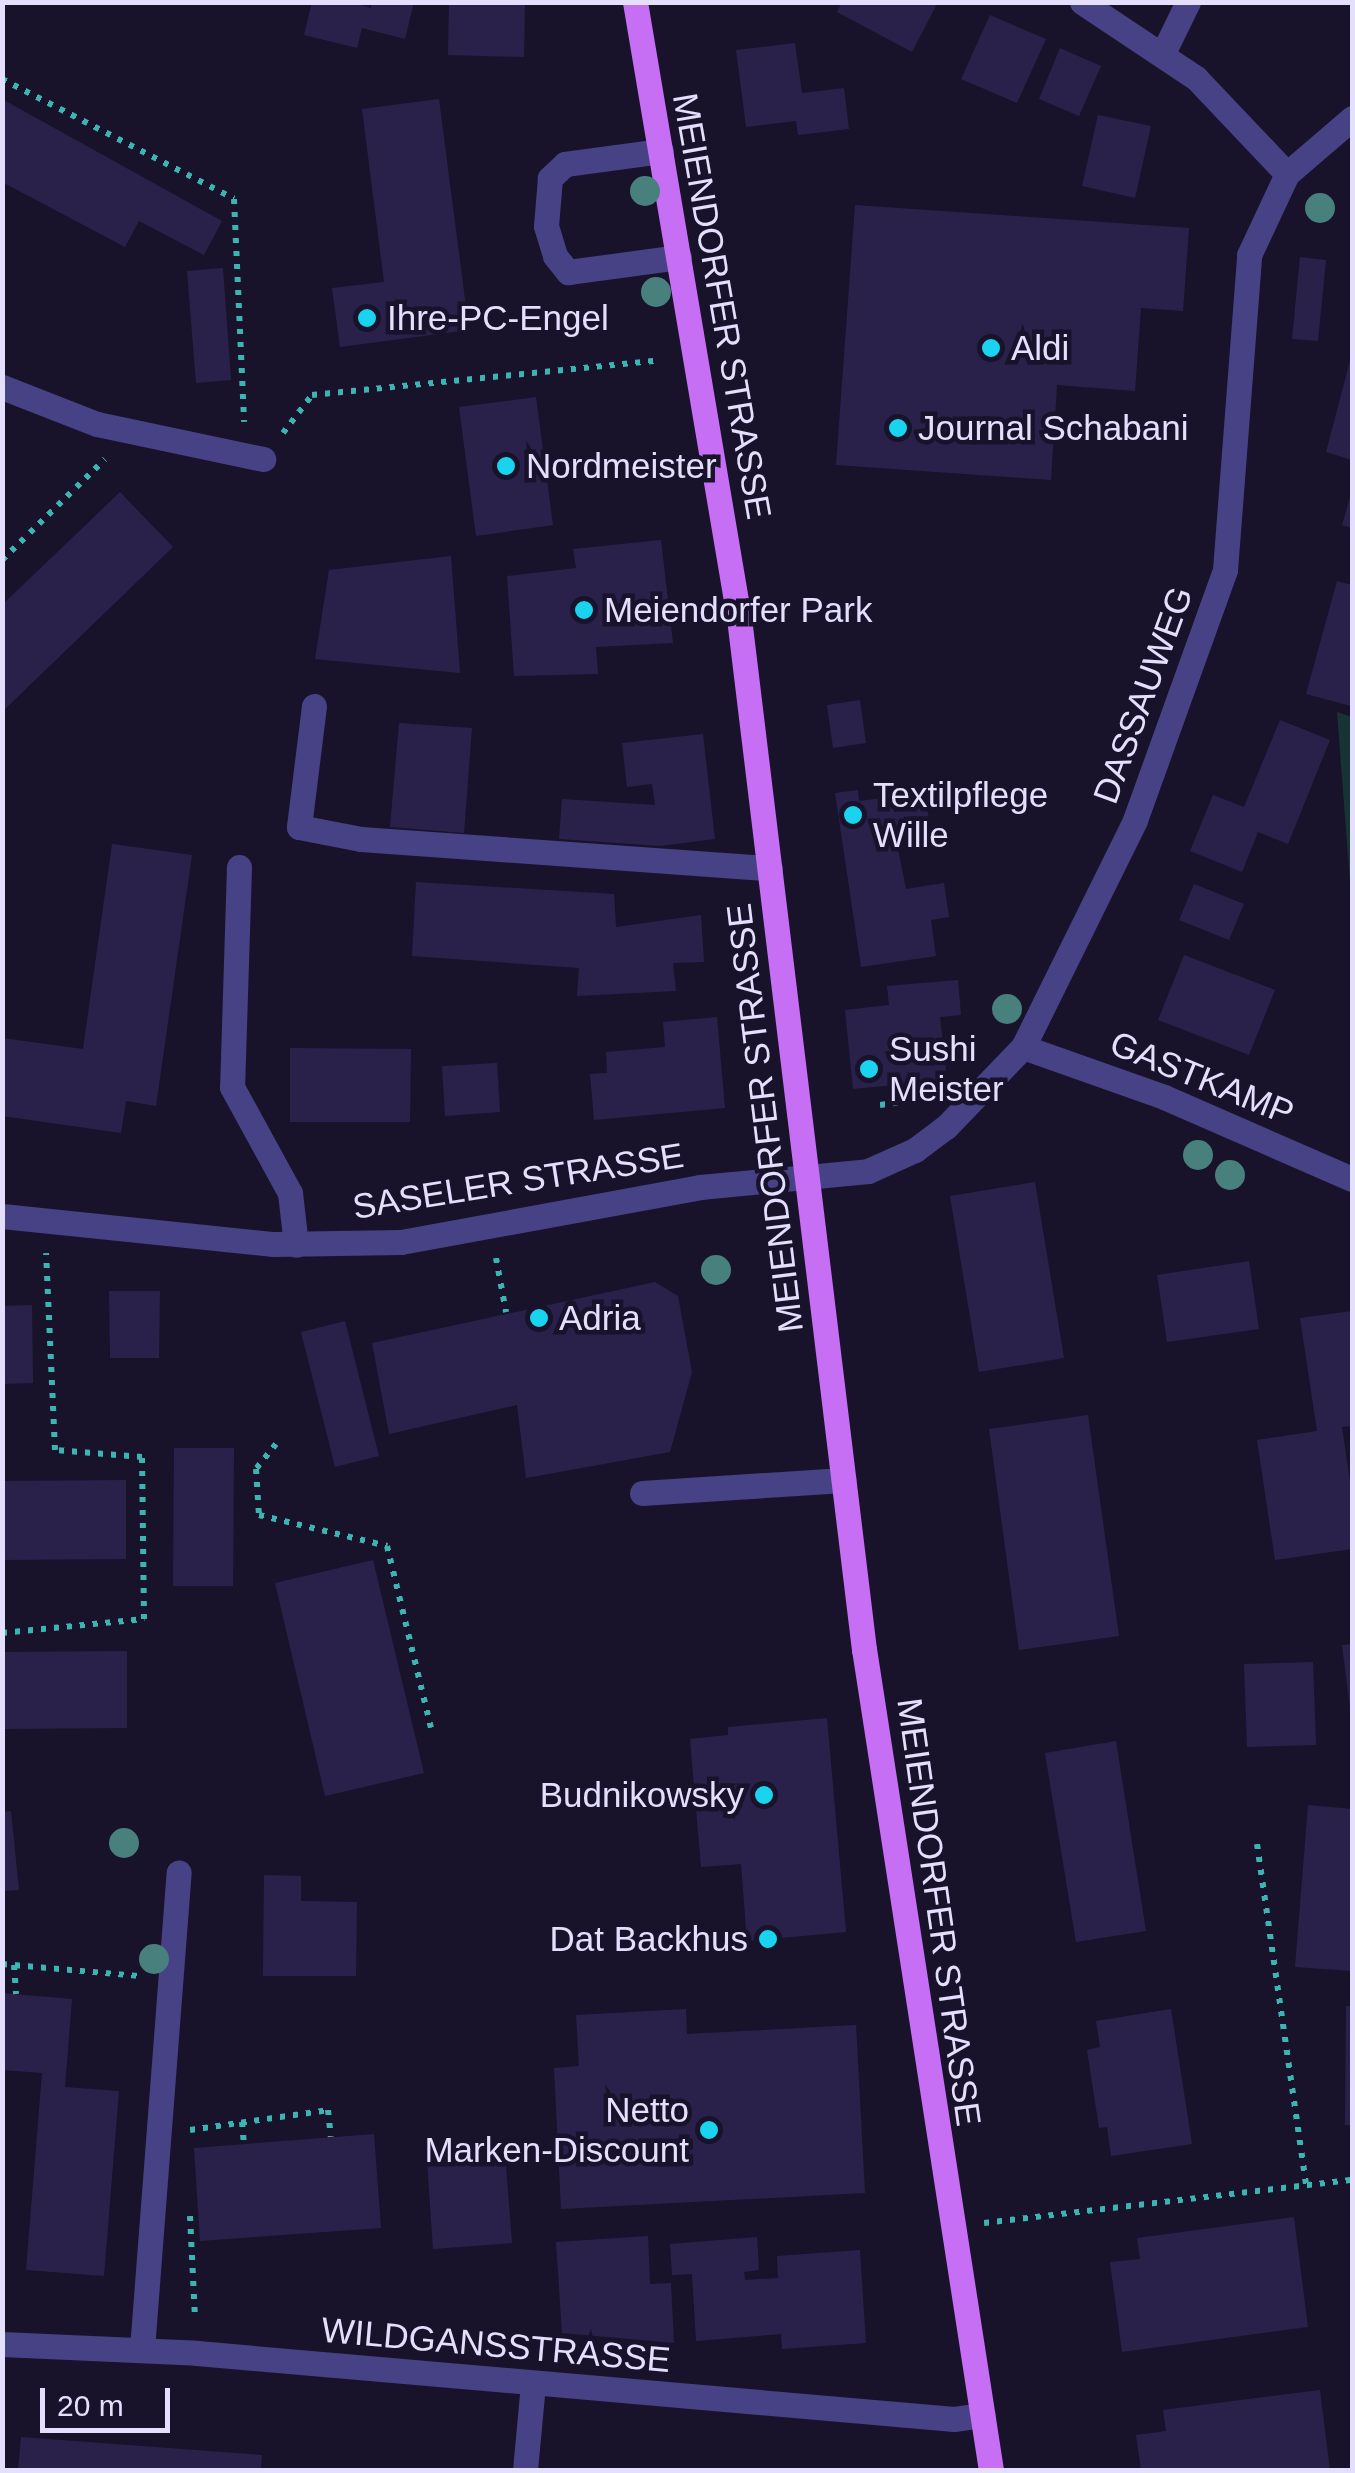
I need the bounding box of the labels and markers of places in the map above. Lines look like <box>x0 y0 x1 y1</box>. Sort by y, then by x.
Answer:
place label: Ihre-PC-Engel <box>387 297 609 339</box>
marker: Ihre-PC-Engel <box>356 307 378 329</box>
place label: Aldi <box>1011 327 1069 369</box>
marker: Aldi <box>980 337 1002 359</box>
place label: Journal Schabani <box>918 407 1188 449</box>
marker: Journal Schabani <box>887 417 909 439</box>
place label: Nordmeister <box>526 445 717 487</box>
marker: Nordmeister <box>495 455 517 477</box>
place label: Meiendorfer Park <box>604 589 872 631</box>
marker: Meiendorfer Park <box>573 599 595 621</box>
place label: Textilpflege Wille <box>873 774 1048 856</box>
marker: Textilpflege Wille <box>842 804 864 826</box>
place label: Sushi Meister <box>889 1028 1004 1110</box>
marker: Sushi Meister <box>858 1058 880 1080</box>
place label: Adria <box>559 1297 641 1339</box>
marker: Adria <box>528 1307 550 1329</box>
place label: Budnikowsky <box>540 1774 744 1816</box>
marker: Budnikowsky <box>753 1784 775 1806</box>
place label: Dat Backhus <box>550 1918 748 1960</box>
marker: Dat Backhus <box>757 1928 779 1950</box>
place label: Netto Marken-Discount <box>424 2089 689 2171</box>
marker: Netto Marken-Discount <box>698 2119 720 2141</box>

